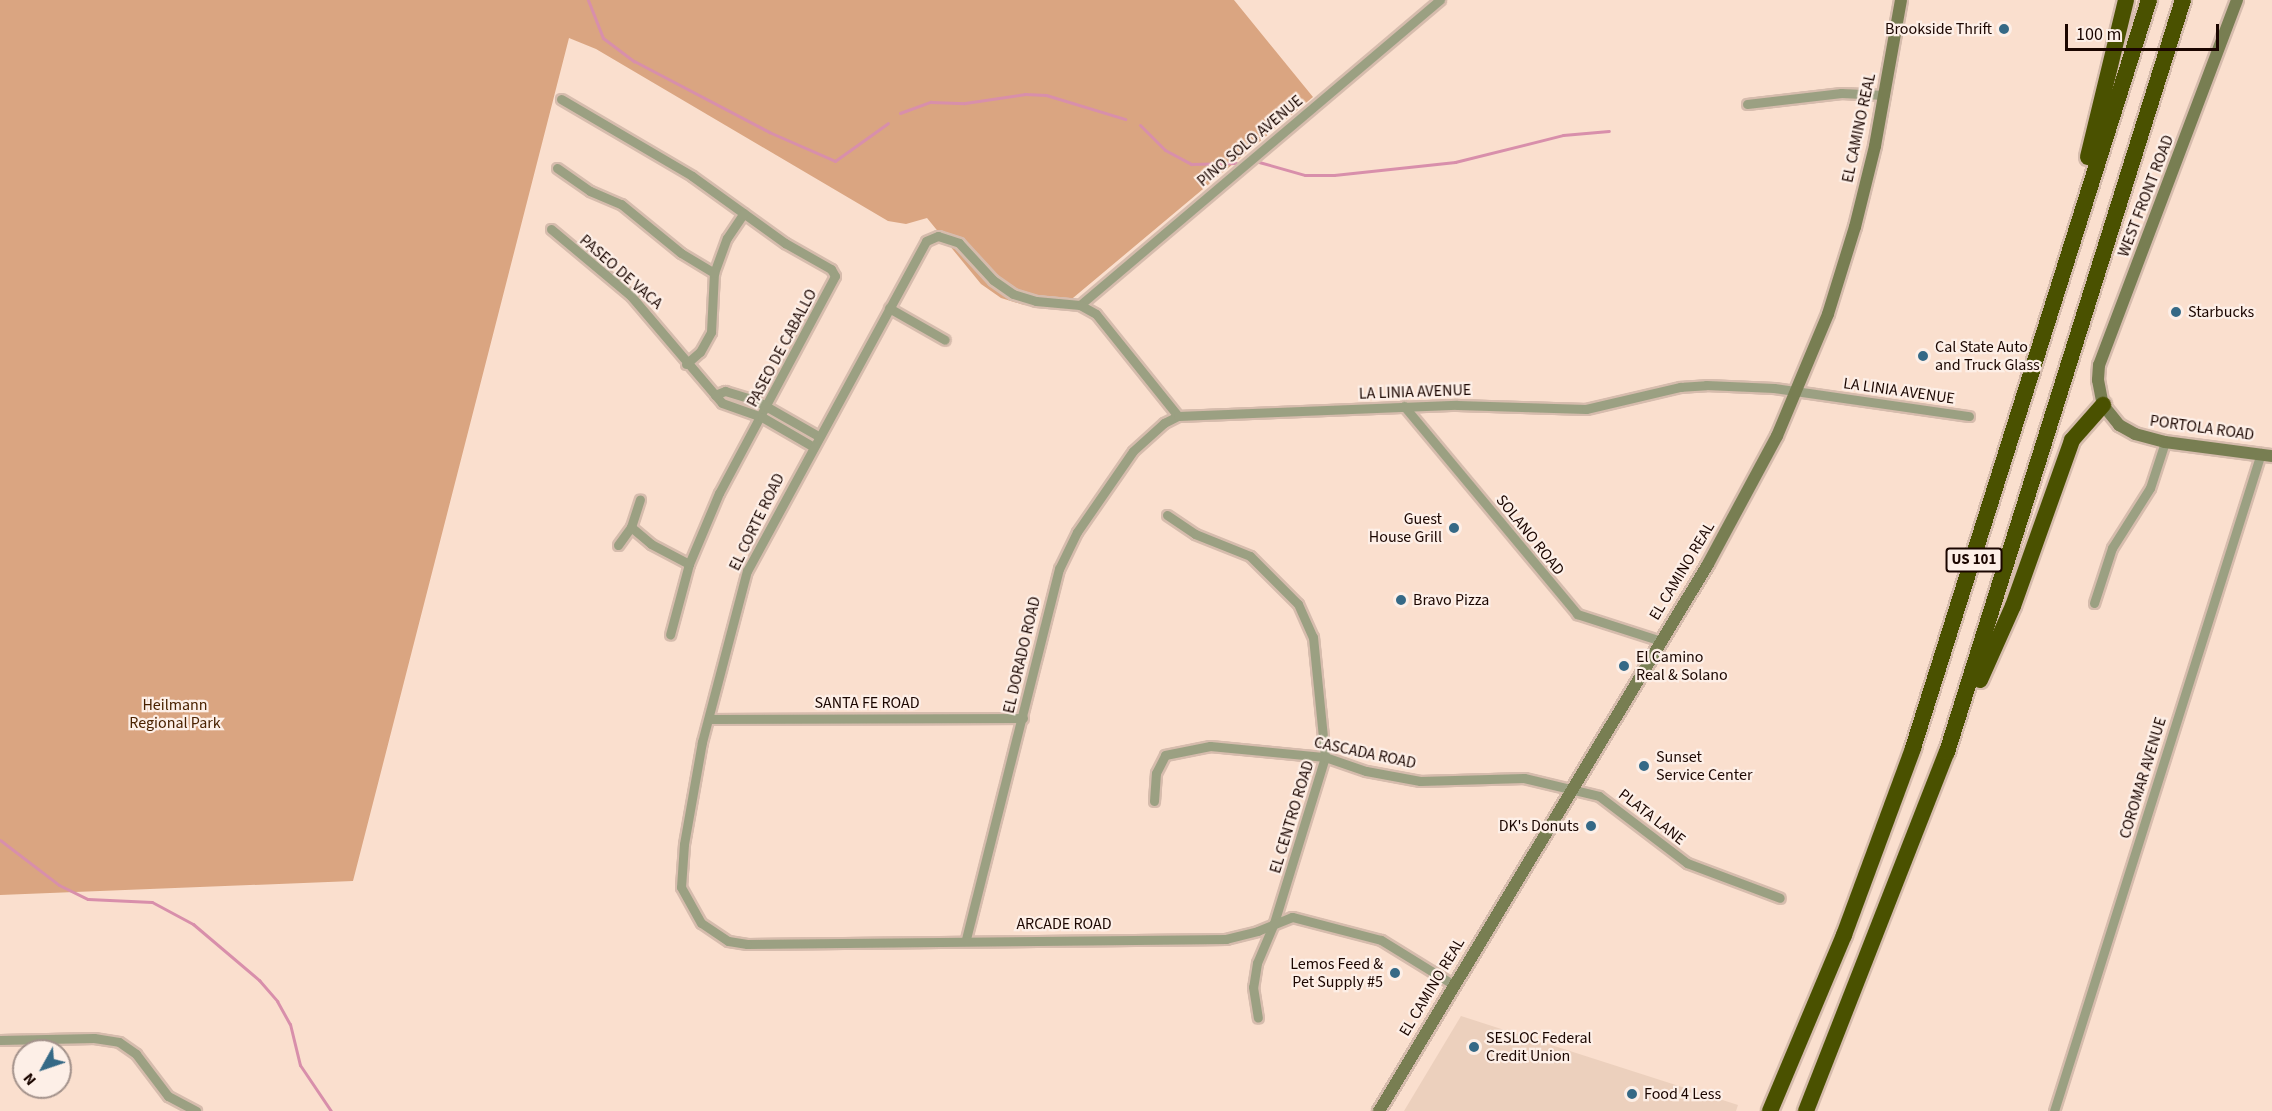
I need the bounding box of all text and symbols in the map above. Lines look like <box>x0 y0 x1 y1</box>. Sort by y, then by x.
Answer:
scale bar <box>2068 12 2222 50</box>
place label: Brookside Thrift <box>1885 19 1992 39</box>
marker: Brookside Thrift <box>1997 22 2011 36</box>
text: 100 m <box>2076 22 2121 47</box>
street label: EL CAMINO REAL <box>1838 72 1880 184</box>
street label: PINO SOLO AVENUE <box>1193 91 1307 191</box>
street label: WEST FRONT ROAD <box>2114 132 2178 260</box>
street label: PASEO DE VACA <box>576 231 666 313</box>
street label: PASEO DE CABALLO <box>743 286 821 410</box>
place label: Starbucks <box>2188 302 2254 322</box>
marker: Starbucks <box>2169 305 2183 319</box>
place label: Cal State Auto and Truck Glass <box>1935 337 2040 375</box>
marker: Cal State Auto and Truck Glass <box>1916 349 1930 363</box>
street label: LA LINIA AVENUE <box>1842 374 1956 408</box>
street label: LA LINIA AVENUE <box>1359 380 1471 404</box>
street label: PORTOLA ROAD <box>2149 411 2255 445</box>
street label: EL CORTE ROAD <box>725 470 789 574</box>
street label: SOLANO ROAD <box>1492 491 1568 579</box>
place label: Guest House Grill <box>1369 509 1442 547</box>
street label: EL CAMINO REAL <box>1645 518 1719 624</box>
marker: Guest House Grill <box>1447 521 1461 535</box>
road number: US 101 <box>1946 548 2002 572</box>
place label: Bravo Pizza <box>1413 590 1489 610</box>
marker: Bravo Pizza <box>1394 593 1408 607</box>
street label: EL DORADO ROAD <box>999 595 1045 715</box>
place label: El Camino Real & Solano <box>1636 647 1728 685</box>
marker: El Camino Real & Solano <box>1617 659 1631 673</box>
street label: SANTA FE ROAD <box>814 693 920 713</box>
park label: Heilmann Regional Park <box>129 695 221 733</box>
street label: COROMAR AVENUE <box>2115 715 2171 841</box>
street label: CASCADA ROAD <box>1312 733 1418 773</box>
place label: Sunset Service Center <box>1656 747 1752 785</box>
street label: EL CENTRO ROAD <box>1266 758 1318 876</box>
marker: Sunset Service Center <box>1637 759 1651 773</box>
street label: PLATA LANE <box>1615 785 1689 849</box>
place label: DK's Donuts <box>1499 816 1579 836</box>
marker: DK's Donuts <box>1584 819 1598 833</box>
street label: ARCADE ROAD <box>1016 914 1112 934</box>
street label: EL CAMINO REAL <box>1395 934 1469 1040</box>
place label: Lemos Feed & Pet Supply #5 <box>1290 954 1383 992</box>
marker: Lemos Feed & Pet Supply #5 <box>1388 966 1402 980</box>
place label: SESLOC Federal Credit Union <box>1486 1028 1592 1066</box>
north arrow <box>12 1039 72 1099</box>
marker: SESLOC Federal Credit Union <box>1467 1040 1481 1054</box>
text: N <box>18 1068 42 1090</box>
place label: Food 4 Less <box>1644 1084 1721 1104</box>
marker: Food 4 Less <box>1625 1087 1639 1101</box>

